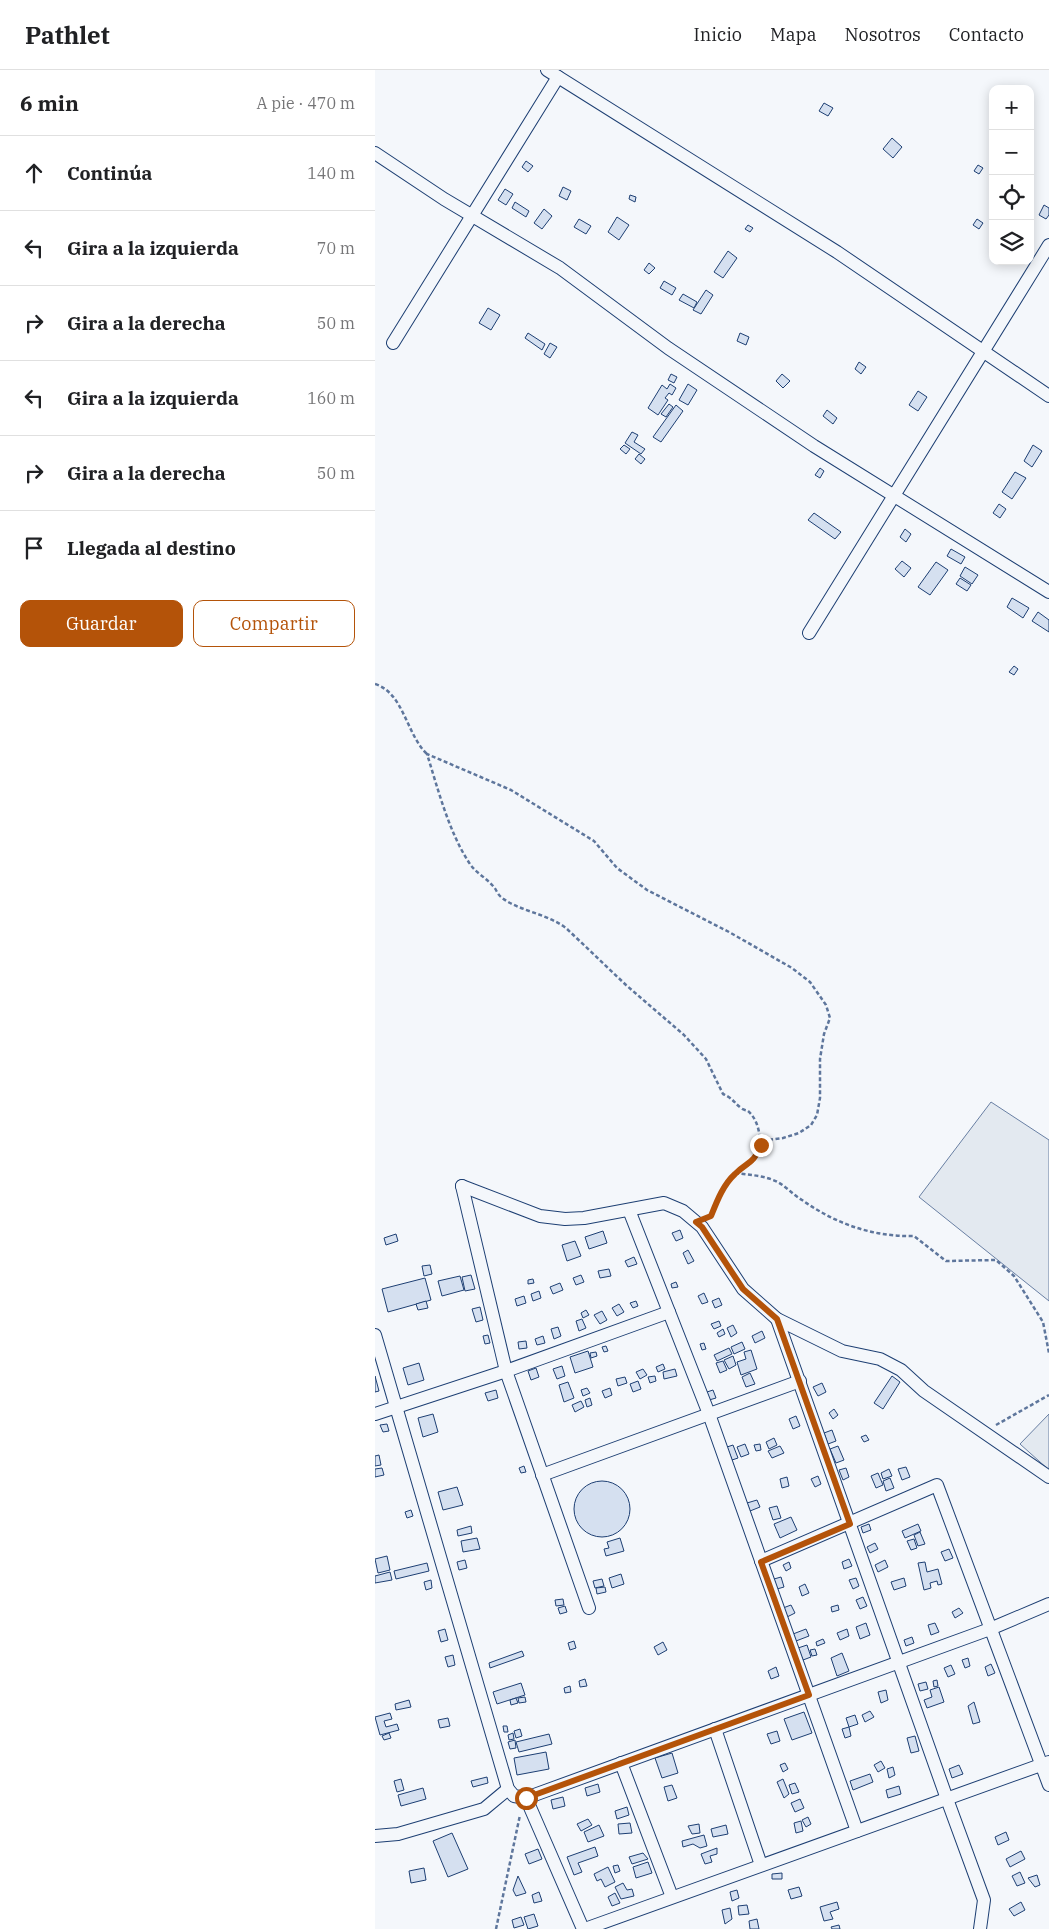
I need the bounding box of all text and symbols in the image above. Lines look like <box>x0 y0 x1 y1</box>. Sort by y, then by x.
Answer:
text: Pathlet <box>25 19 110 51</box>
text: Inicio <box>694 23 742 46</box>
text: Mapa <box>770 23 817 46</box>
text: Nosotros <box>845 23 921 46</box>
text: Contacto <box>949 23 1024 46</box>
map controls <box>989 85 1034 265</box>
button: + <box>989 85 1034 130</box>
text: 6 min <box>20 89 79 117</box>
text: A pie · 470 m <box>257 93 355 113</box>
button: − <box>989 130 1034 175</box>
icon: ahead <box>20 159 48 187</box>
text: Continúa <box>67 161 152 185</box>
text: 140 m <box>307 163 355 183</box>
button: locate <box>989 175 1034 220</box>
button: layers <box>989 220 1034 265</box>
icon: left <box>20 234 48 262</box>
text: Gira a la izquierda <box>67 236 239 260</box>
text: 70 m <box>317 238 355 258</box>
icon: right <box>20 309 48 337</box>
text: Gira a la derecha <box>67 311 226 335</box>
text: 50 m <box>317 313 355 333</box>
icon: left <box>20 384 48 412</box>
text: Gira a la izquierda <box>67 386 239 410</box>
text: 160 m <box>307 388 355 408</box>
icon: right <box>20 459 48 487</box>
text: Gira a la derecha <box>67 461 226 485</box>
text: 50 m <box>317 463 355 483</box>
icon: arrive <box>20 534 48 562</box>
text: Llegada al destino <box>67 536 236 560</box>
button: Guardar <box>20 600 183 647</box>
button: Compartir <box>193 600 355 647</box>
route end <box>750 1134 773 1157</box>
route start <box>515 1787 538 1810</box>

